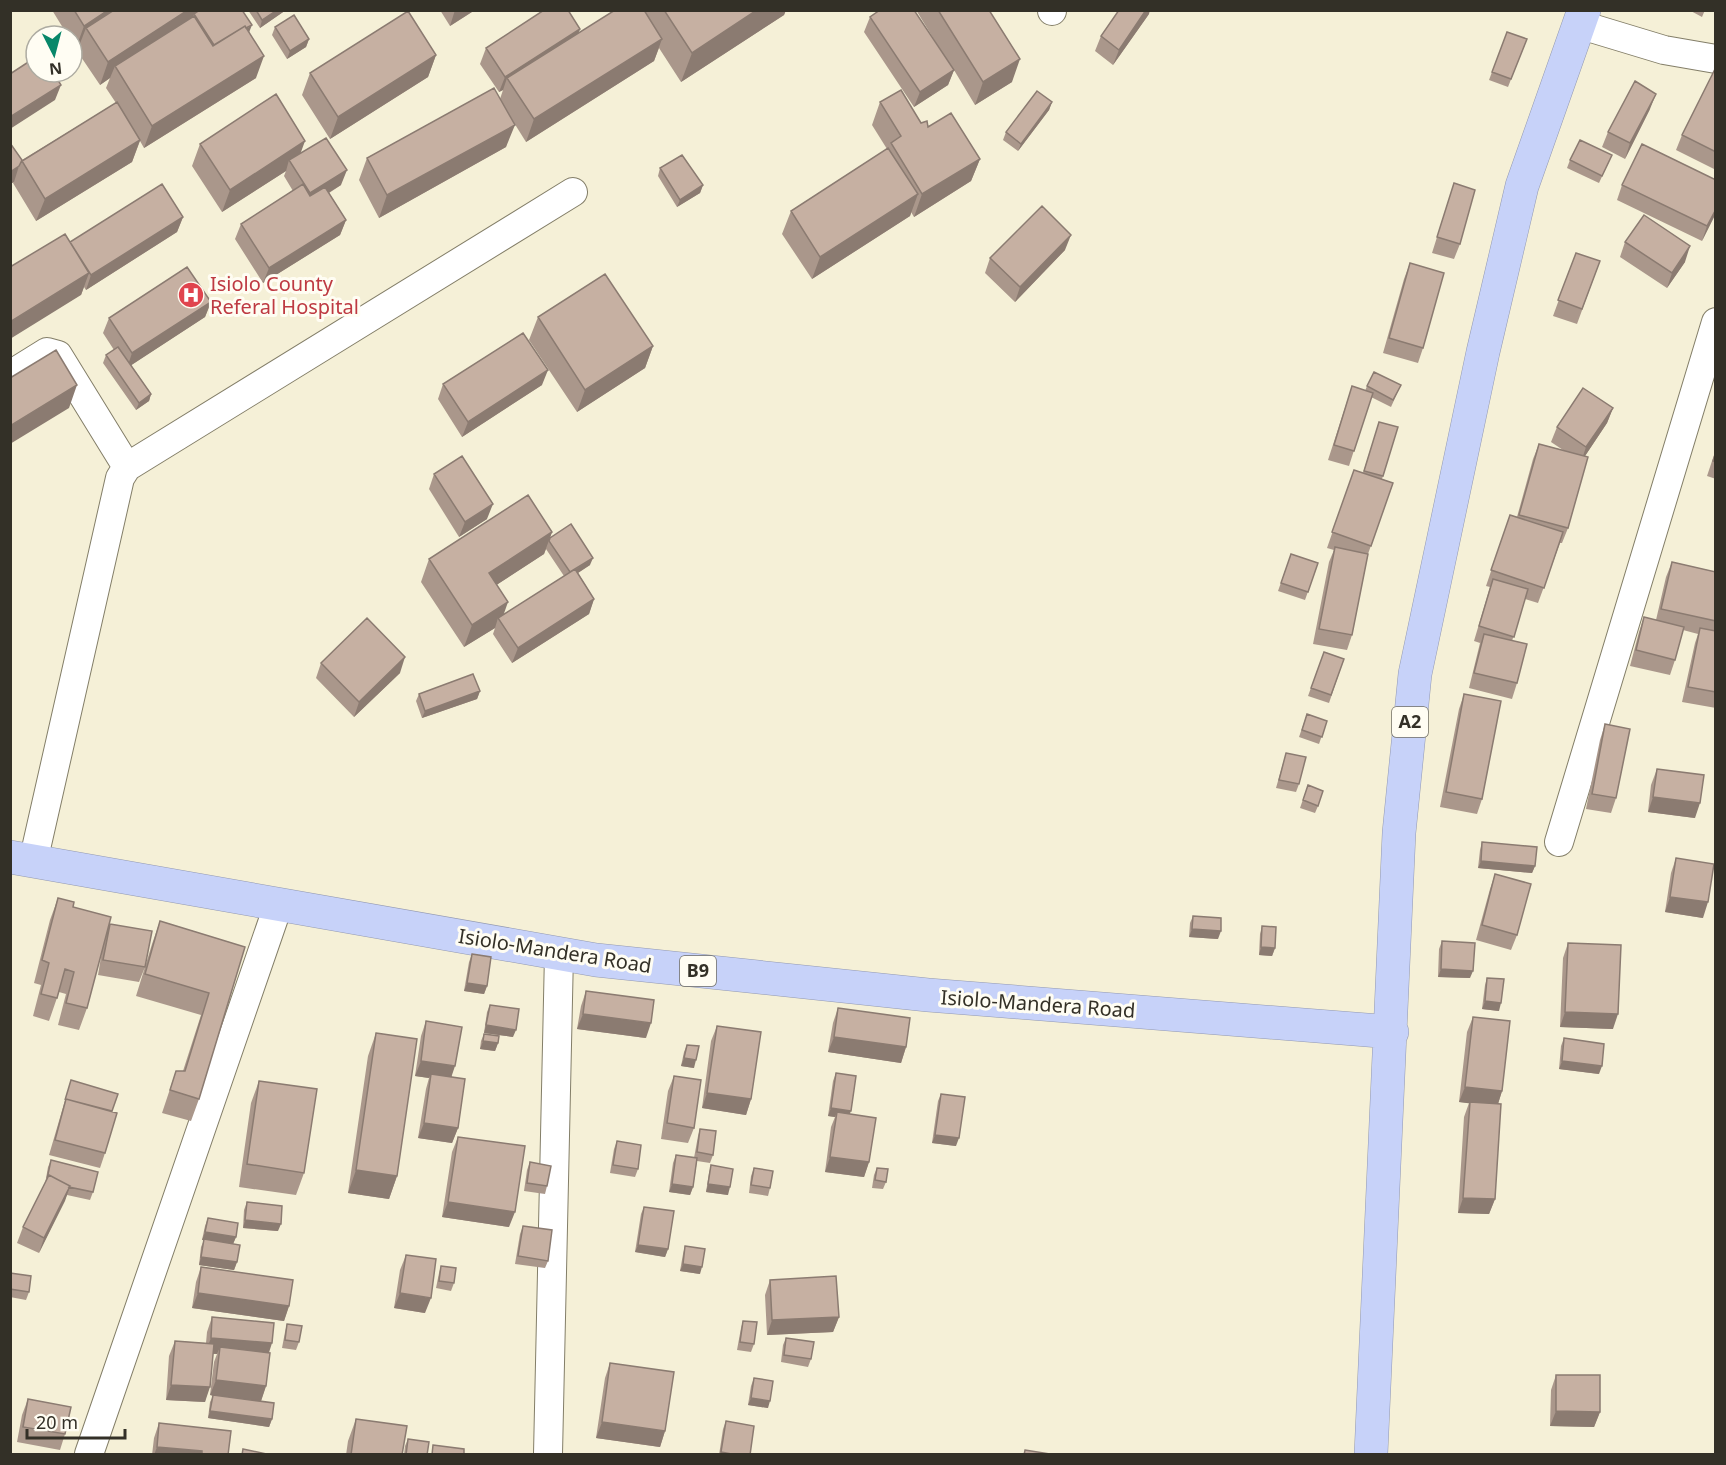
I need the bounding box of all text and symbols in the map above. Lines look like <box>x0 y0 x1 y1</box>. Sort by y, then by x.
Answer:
north arrow <box>24 24 84 84</box>
text: N <box>48 57 63 81</box>
place label: Isiolo County Referal Hospital <box>210 270 359 320</box>
hospital icon: Isiolo County Referal Hospital <box>176 280 206 310</box>
road number: A2 <box>1392 707 1428 737</box>
street label: Isiolo-Mandera Road <box>457 922 653 979</box>
road number: B9 <box>680 956 716 986</box>
street label: Isiolo-Mandera Road <box>940 983 1136 1024</box>
scale bar <box>27 1402 124 1440</box>
text: 20 m <box>36 1410 78 1434</box>

